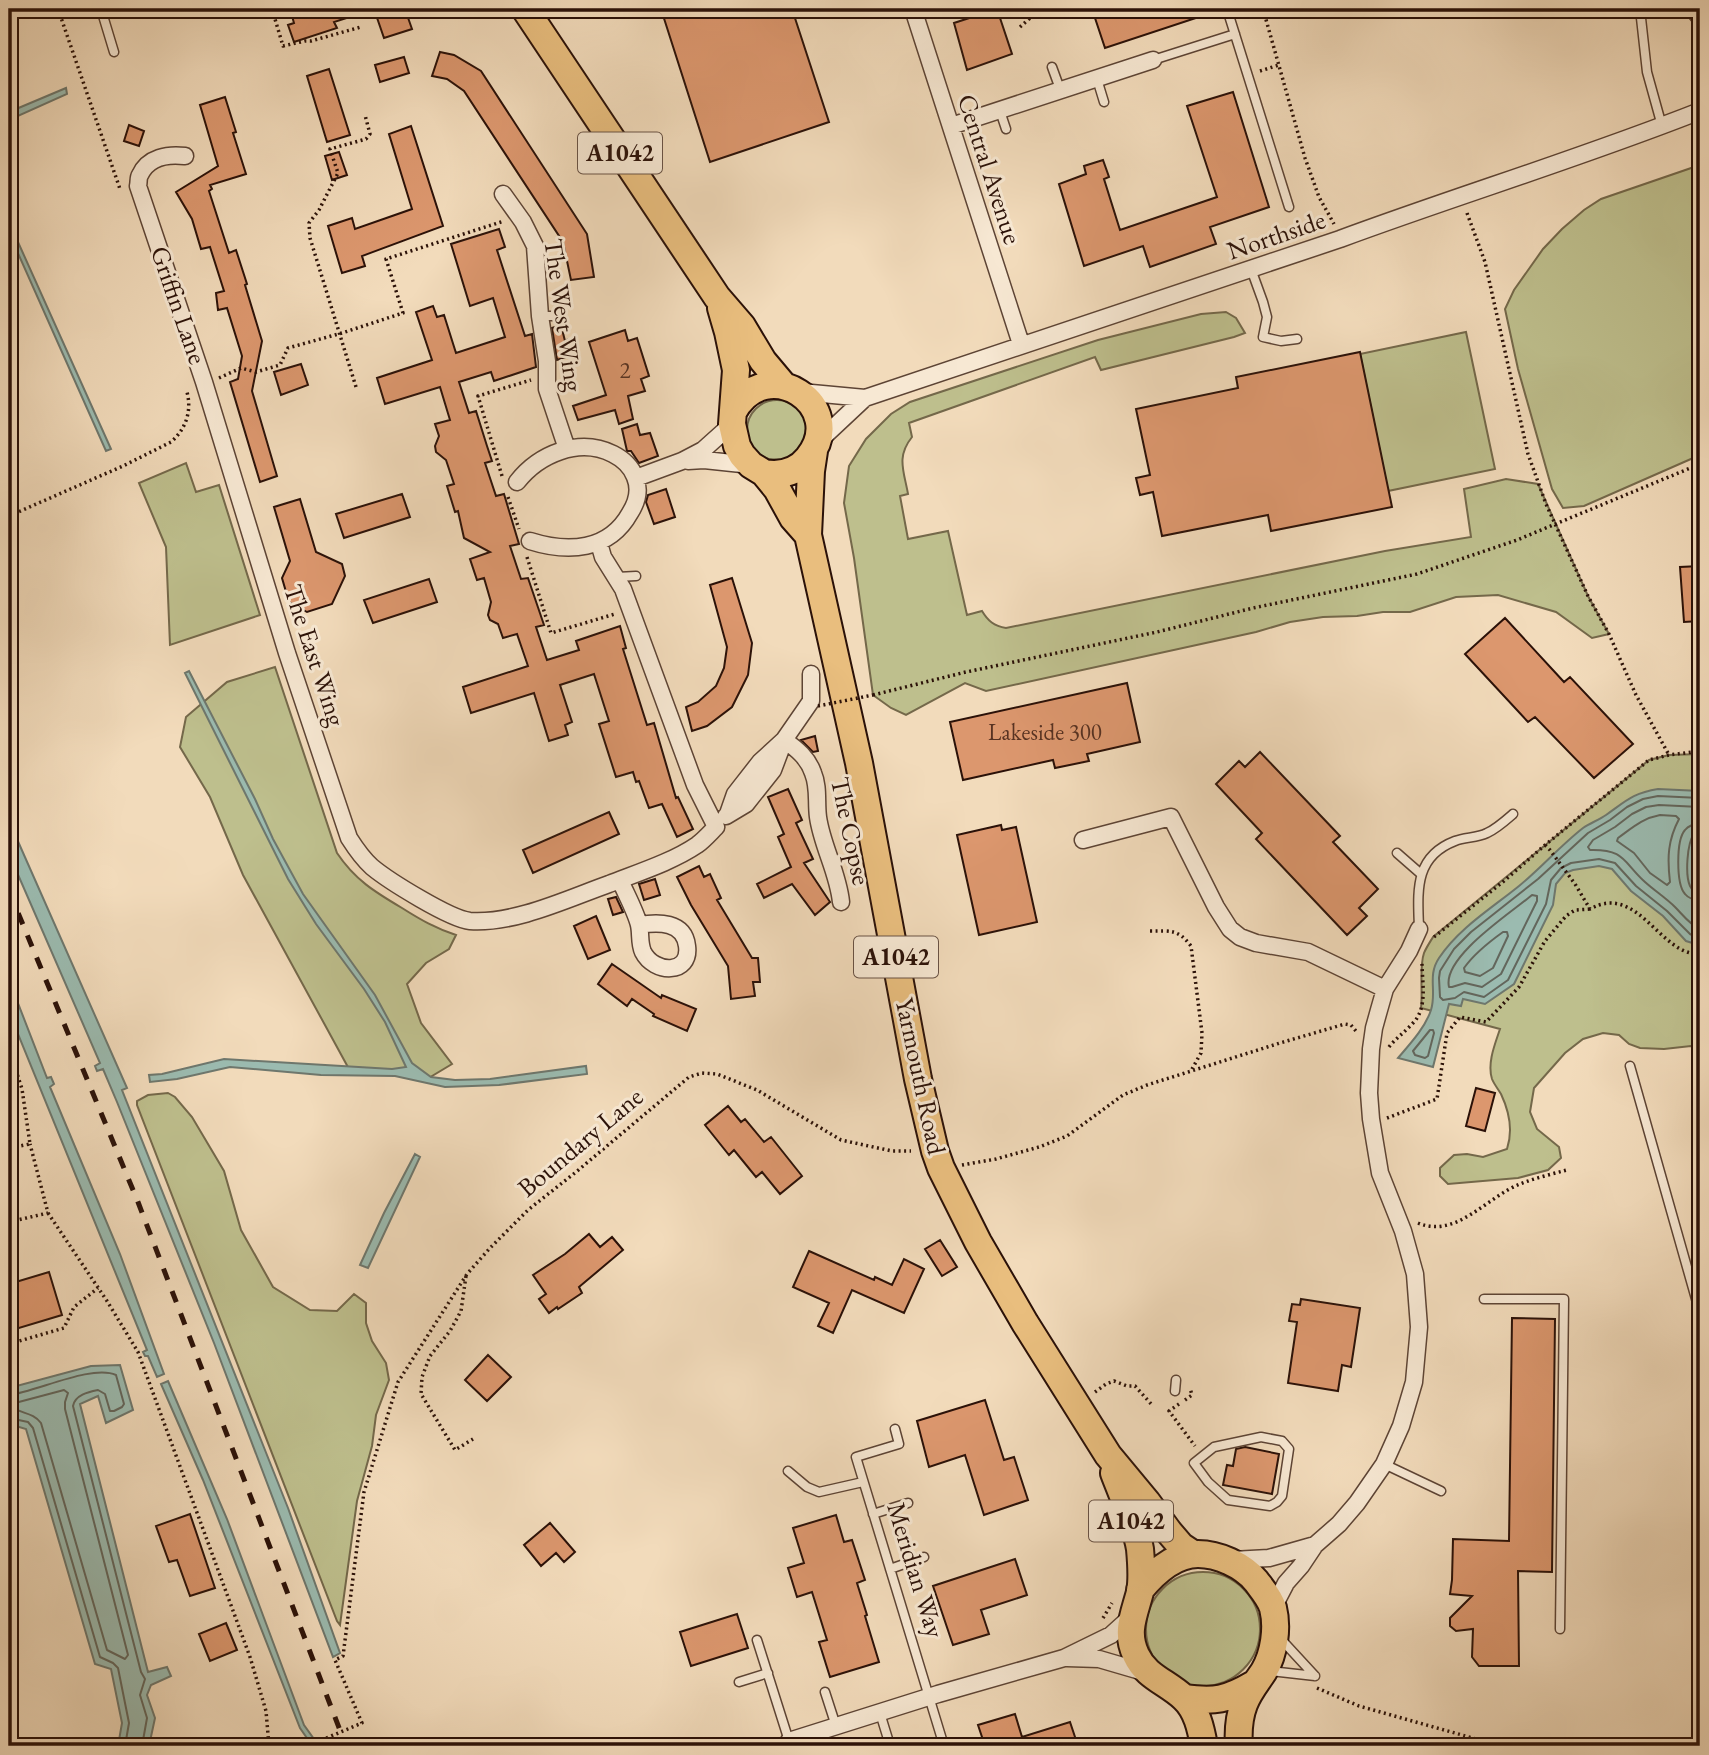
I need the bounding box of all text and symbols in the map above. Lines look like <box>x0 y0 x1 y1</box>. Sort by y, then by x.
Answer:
street label: Central Avenue <box>950 90 1030 248</box>
road number: A1042 <box>578 132 662 174</box>
street label: Northside <box>1222 202 1330 268</box>
street label: The West Wing <box>536 236 592 394</box>
street label: Griffin Lane <box>143 242 215 368</box>
house number: 2 <box>619 355 631 385</box>
street label: The East Wing <box>276 580 354 731</box>
house number: Lakeside 300 <box>988 717 1102 747</box>
street label: The Copse <box>823 774 879 888</box>
road number: A1042 <box>854 937 938 978</box>
street label: Yarmouth Road <box>888 994 954 1158</box>
street label: Boundary Lane <box>510 1080 650 1204</box>
street label: Meridian Way <box>879 1498 953 1642</box>
road number: A1042 <box>1089 1500 1173 1541</box>

